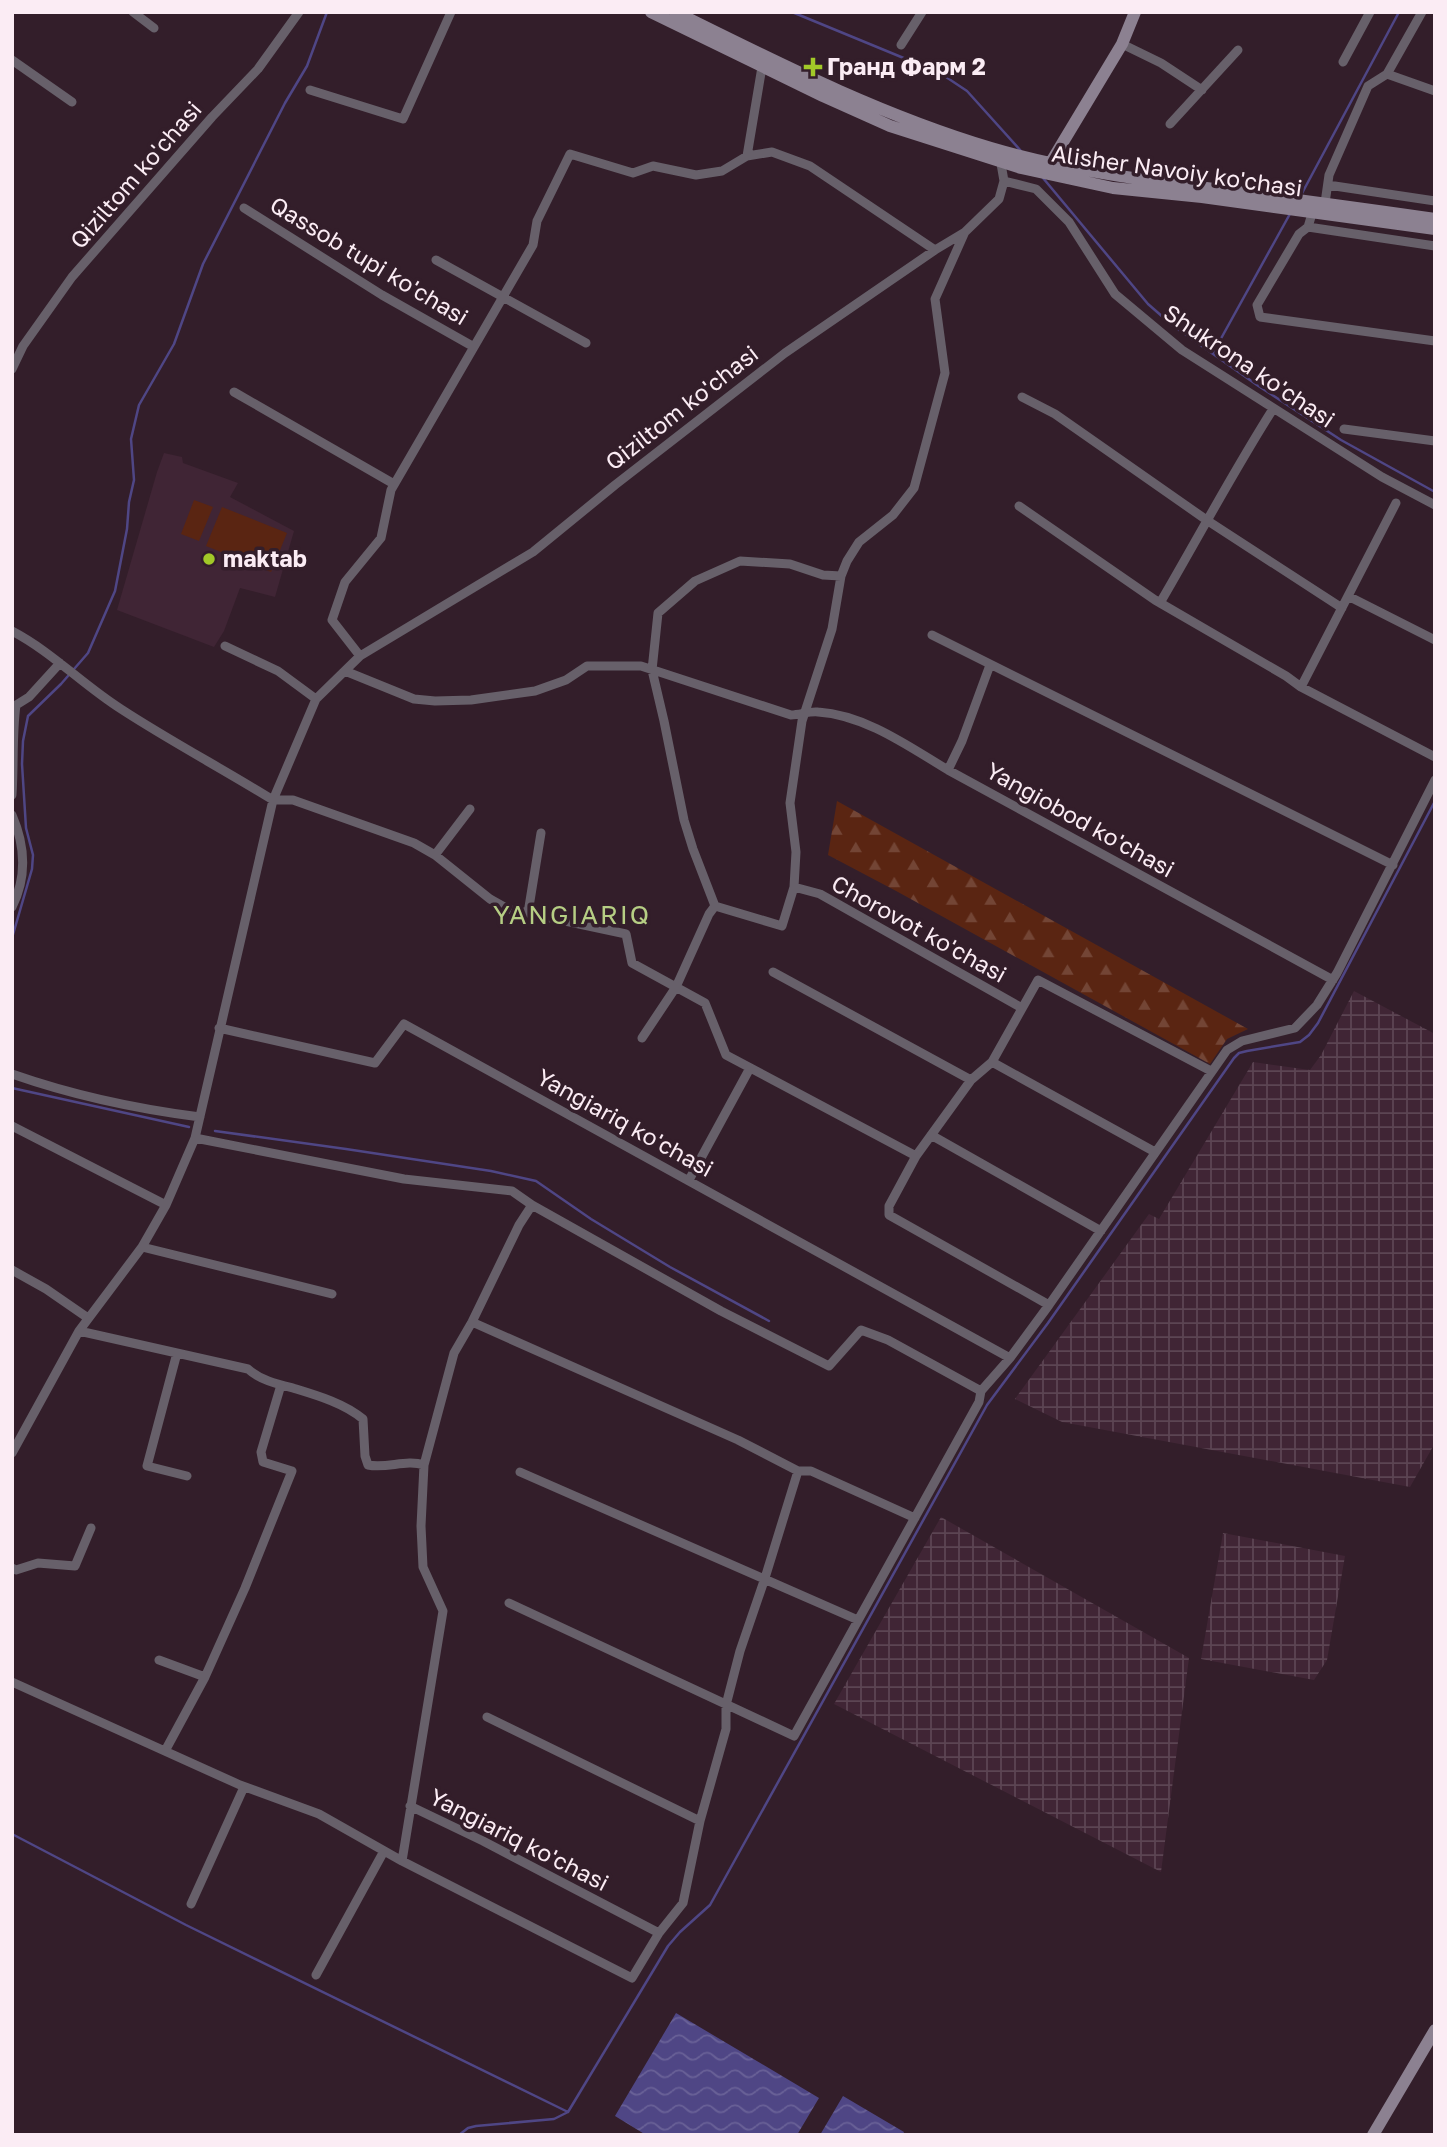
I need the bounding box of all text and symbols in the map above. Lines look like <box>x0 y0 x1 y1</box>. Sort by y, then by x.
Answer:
place label: Гранд Фарм 2 <box>827 52 986 80</box>
marker: Гранд Фарм 2 <box>805 59 821 75</box>
street label: Qiziltom ko'chasi <box>64 95 207 254</box>
street label: Alisher Navoiy ko'chasi <box>1050 139 1304 201</box>
street label: Qassob tupi ko'chasi <box>265 190 474 330</box>
street label: Shukrona ko'chasi <box>1159 298 1340 433</box>
street label: Qiziltom ko'chasi <box>599 339 763 476</box>
place label: maktab <box>223 544 307 572</box>
marker: maktab <box>201 551 217 567</box>
street label: Yangiobod ko'chasi <box>981 756 1180 883</box>
street label: Chorovot ko'chasi <box>827 868 1012 988</box>
district label: YANGIARIQ <box>493 899 651 930</box>
street label: Yangiariq ko'chasi <box>532 1062 719 1182</box>
street label: Yangiariq ko'chasi <box>425 1782 614 1896</box>

